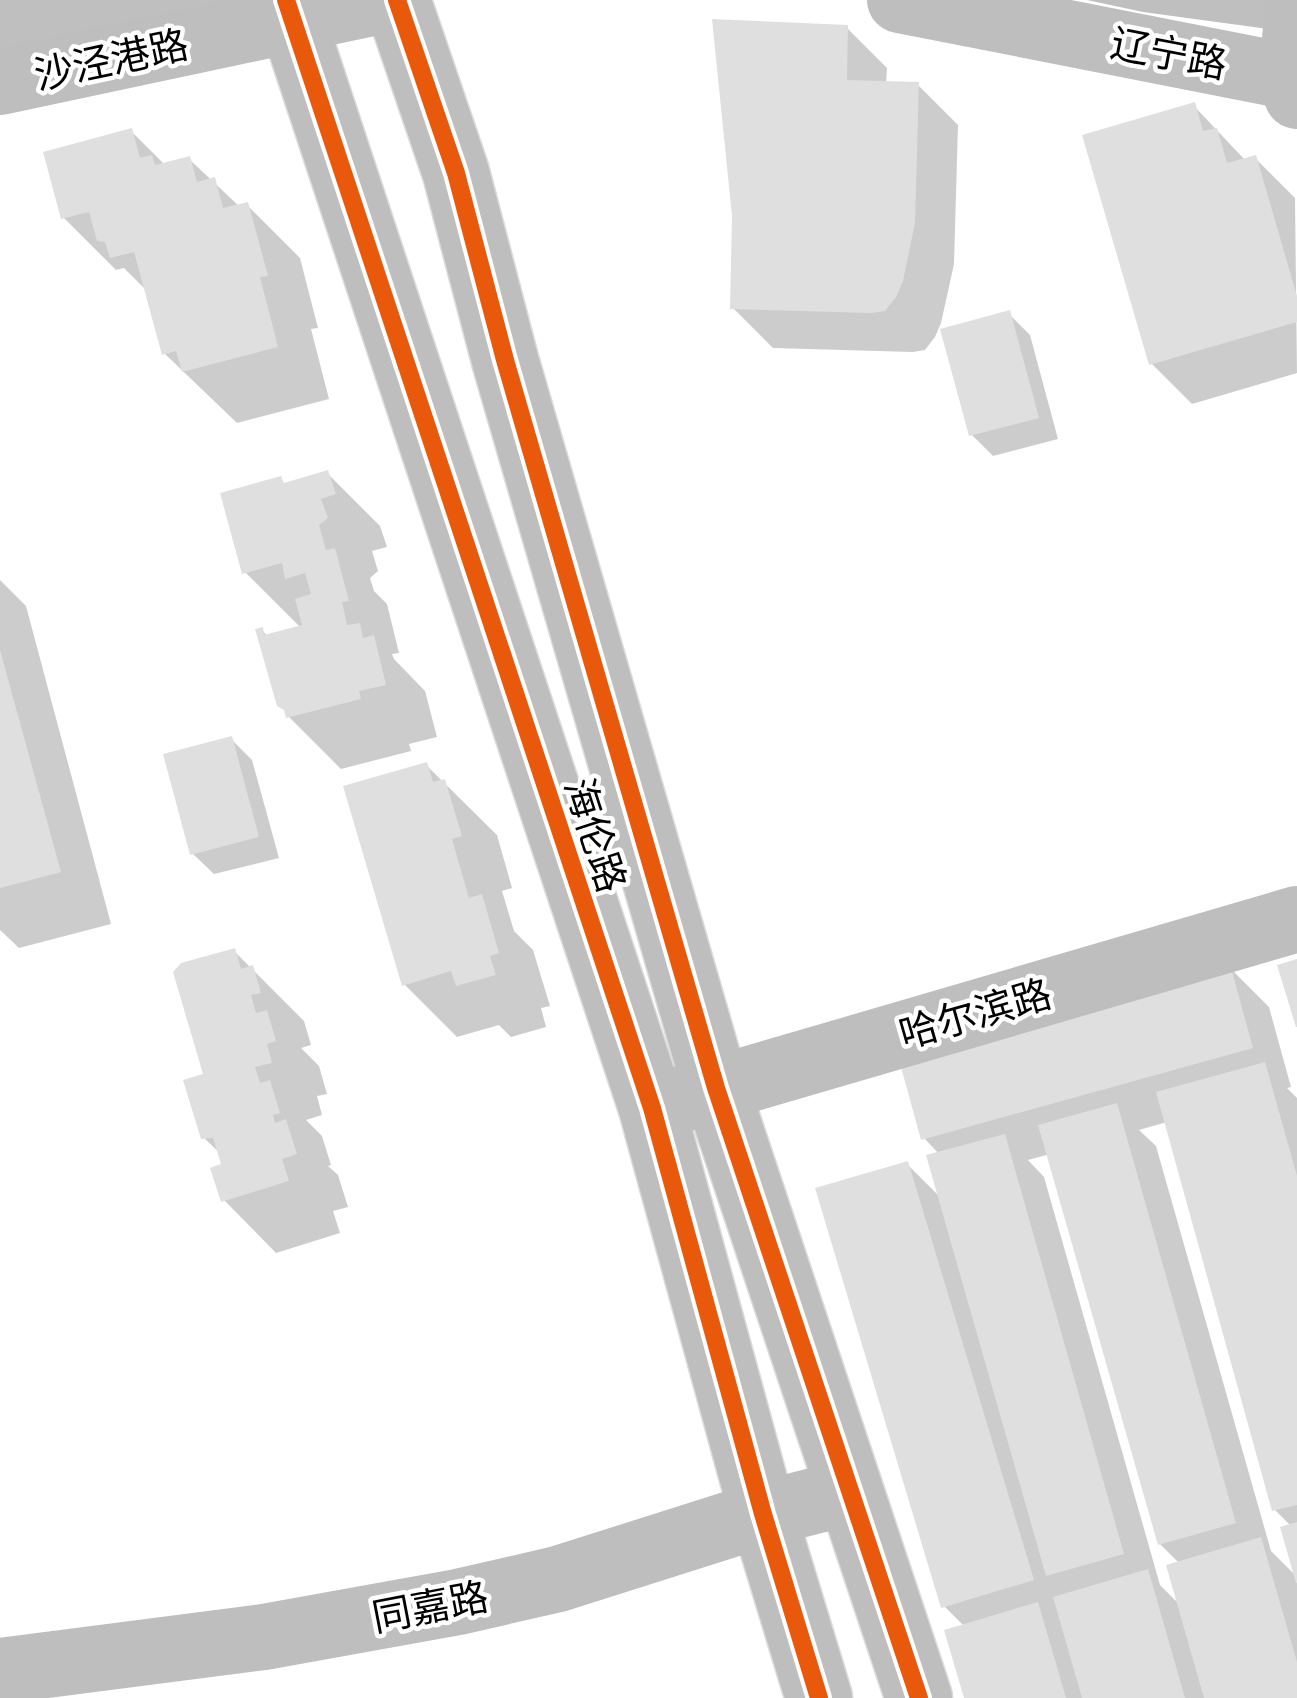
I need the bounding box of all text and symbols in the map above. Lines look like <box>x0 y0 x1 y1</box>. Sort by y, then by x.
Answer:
street label: 辽宁路 <box>1107 19 1231 87</box>
street label: 沙泾港路 <box>30 20 192 98</box>
street label: 海伦路 <box>556 772 636 898</box>
street label: 哈尔滨路 <box>894 969 1056 1057</box>
street label: 同嘉路 <box>368 1572 492 1640</box>

